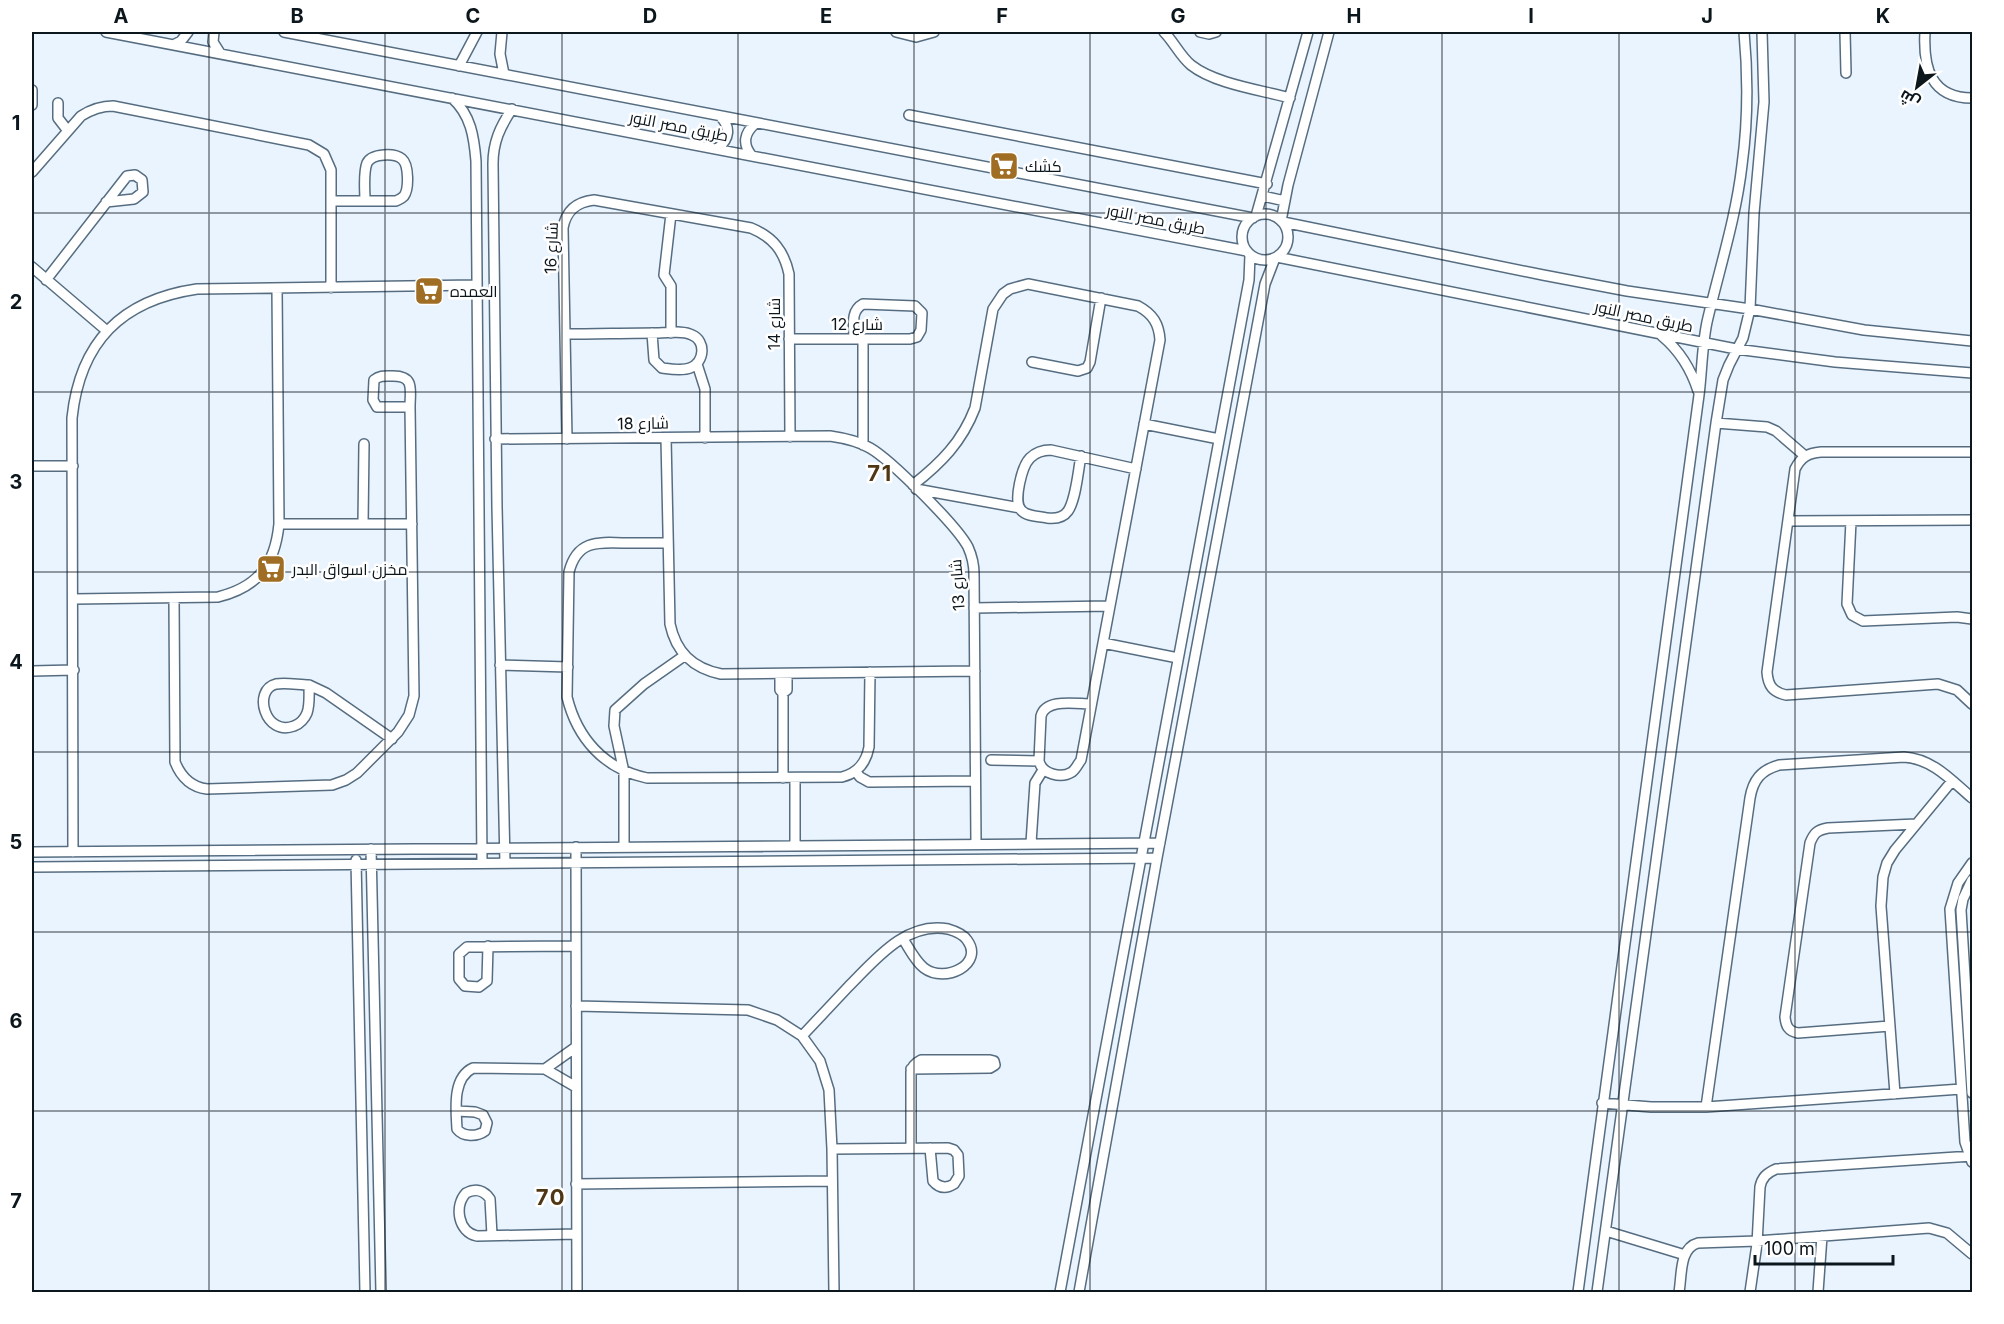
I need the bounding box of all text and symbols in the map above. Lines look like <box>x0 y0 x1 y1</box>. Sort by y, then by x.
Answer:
text: A <box>114 4 129 28</box>
text: B <box>290 4 304 28</box>
text: C <box>466 4 480 28</box>
text: D <box>643 4 657 28</box>
text: E <box>820 4 832 28</box>
text: F <box>996 4 1008 28</box>
text: G <box>1170 4 1186 28</box>
text: H <box>1347 4 1361 28</box>
text: I <box>1528 4 1534 28</box>
text: J <box>1701 4 1713 28</box>
text: K <box>1876 4 1890 28</box>
north arrow <box>1887 57 1947 117</box>
text: ش <box>1895 86 1923 114</box>
street label: طريق مصر النور <box>627 106 730 146</box>
text: 1 <box>12 111 20 135</box>
supermarket icon: كشك <box>988 150 1020 182</box>
place label: كشك <box>1025 156 1062 176</box>
street label: طريق مصر النور <box>1104 199 1207 239</box>
street label: شارع 16 <box>540 222 564 274</box>
supermarket icon: العمده <box>413 275 445 307</box>
place label: العمده <box>450 281 498 301</box>
text: 2 <box>10 290 22 314</box>
street label: طريق مصر النور <box>1592 296 1695 337</box>
street label: شارع 14 <box>764 298 786 350</box>
street label: شارع 12 <box>831 314 883 336</box>
street label: شارع 18 <box>617 413 669 435</box>
district label: 71 <box>867 460 893 486</box>
text: 3 <box>10 470 22 494</box>
supermarket icon: مخزن اسواق البدر <box>255 553 287 585</box>
street label: شارع 13 <box>945 558 971 612</box>
place label: مخزن اسواق البدر <box>291 559 407 580</box>
text: 4 <box>9 650 23 674</box>
text: 5 <box>10 830 22 854</box>
text: 6 <box>10 1009 23 1033</box>
district label: 70 <box>536 1184 566 1210</box>
text: 7 <box>10 1189 22 1213</box>
scale bar <box>1755 1228 1893 1266</box>
text: 100 m <box>1764 1238 1815 1259</box>

